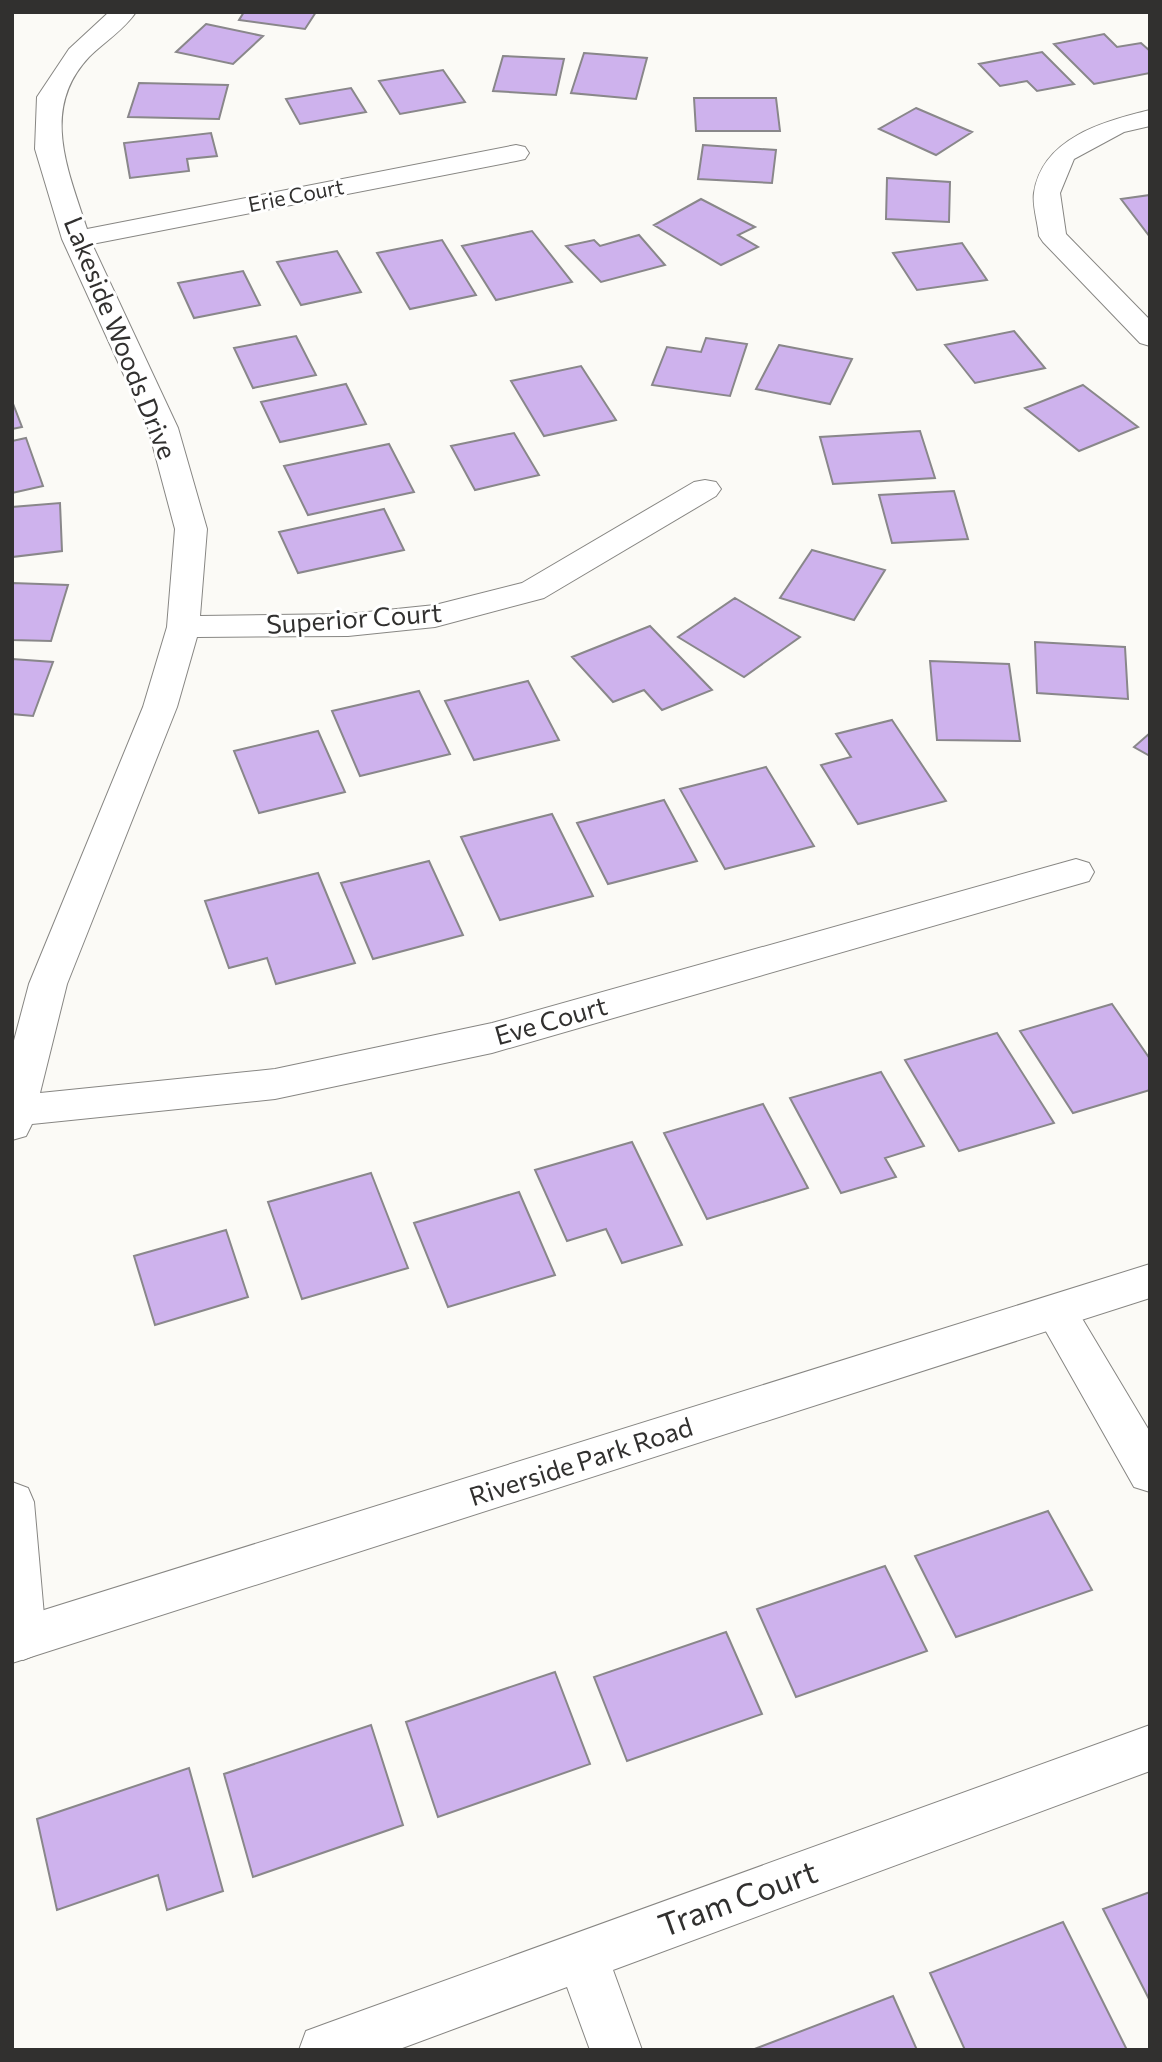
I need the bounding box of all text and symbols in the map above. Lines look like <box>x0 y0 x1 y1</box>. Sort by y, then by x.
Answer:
street label: Erie Court <box>246 173 346 216</box>
street label: Lakeside Woods Drive <box>59 212 184 463</box>
street label: Superior Court <box>265 596 443 639</box>
street label: Eve Court <box>491 989 610 1050</box>
street label: Riverside Park Road <box>465 1410 696 1511</box>
street label: Tram Court <box>653 1850 822 1944</box>

